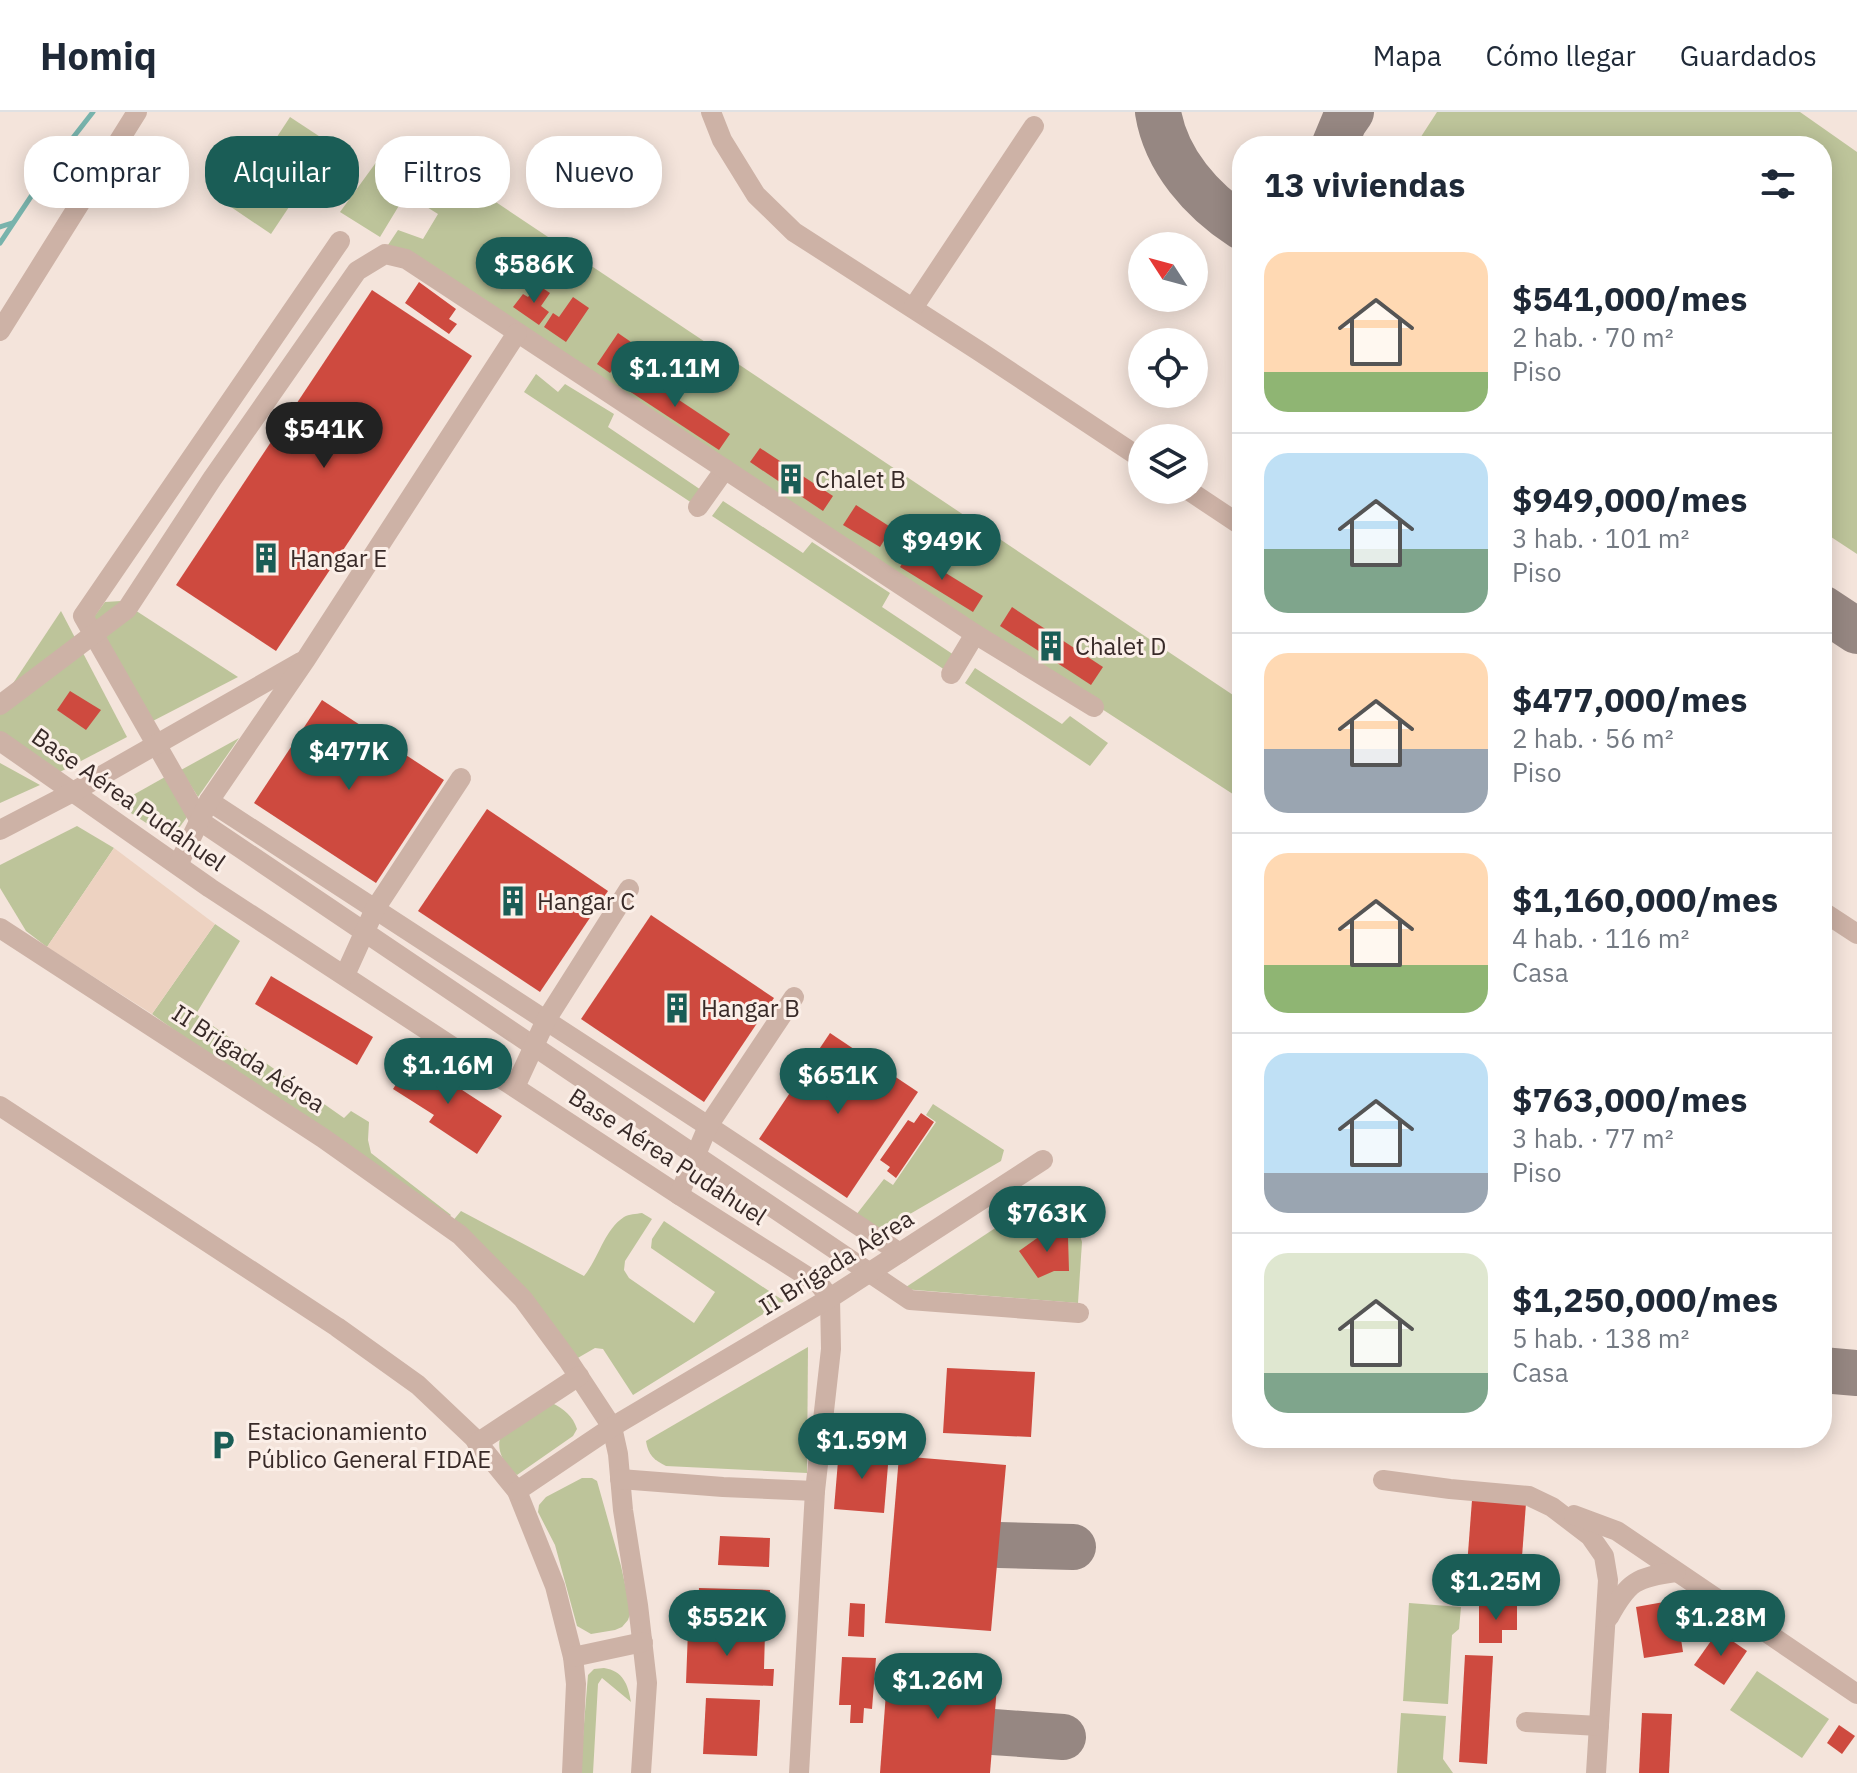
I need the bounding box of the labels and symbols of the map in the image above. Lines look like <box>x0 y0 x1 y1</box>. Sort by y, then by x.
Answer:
north arrow <box>1128 232 1208 312</box>
pin: $586K <box>478 237 590 305</box>
pin: $1.11M <box>610 341 740 409</box>
pin: $541K <box>268 402 380 470</box>
building icon: Chalet B <box>774 462 808 496</box>
place label: Chalet B <box>815 463 906 495</box>
pin: $949K <box>886 514 998 582</box>
building icon: Hangar E <box>249 541 283 575</box>
place label: Hangar E <box>290 542 387 574</box>
building icon: Chalet D <box>1034 629 1068 663</box>
place label: Chalet D <box>1075 630 1166 662</box>
street label: Base Aérea Pudahuel <box>26 720 232 878</box>
pin: $477K <box>293 724 405 792</box>
building icon: Hangar C <box>496 884 530 918</box>
place label: Hangar C <box>537 885 635 917</box>
building icon: Hangar B <box>660 991 694 1025</box>
place label: Hangar B <box>701 992 800 1024</box>
street label: II Brigada Aérea <box>166 997 332 1120</box>
pin: $1.16M <box>383 1038 513 1106</box>
pin: $651K <box>782 1048 894 1116</box>
street label: Base Aérea Pudahuel <box>563 1080 773 1232</box>
pin: $763K <box>991 1186 1103 1254</box>
street label: II Brigada Aérea <box>753 1202 919 1322</box>
pin: $1.59M <box>797 1413 927 1481</box>
place label: Estacionamiento Público General FIDAE <box>247 1415 491 1475</box>
parking icon: Estacionamiento Público General FIDAE <box>206 1428 240 1462</box>
pin: $1.25M <box>1431 1554 1561 1622</box>
pin: $552K <box>671 1590 783 1658</box>
pin: $1.28M <box>1656 1590 1786 1658</box>
pin: $1.26M <box>873 1653 1003 1721</box>

